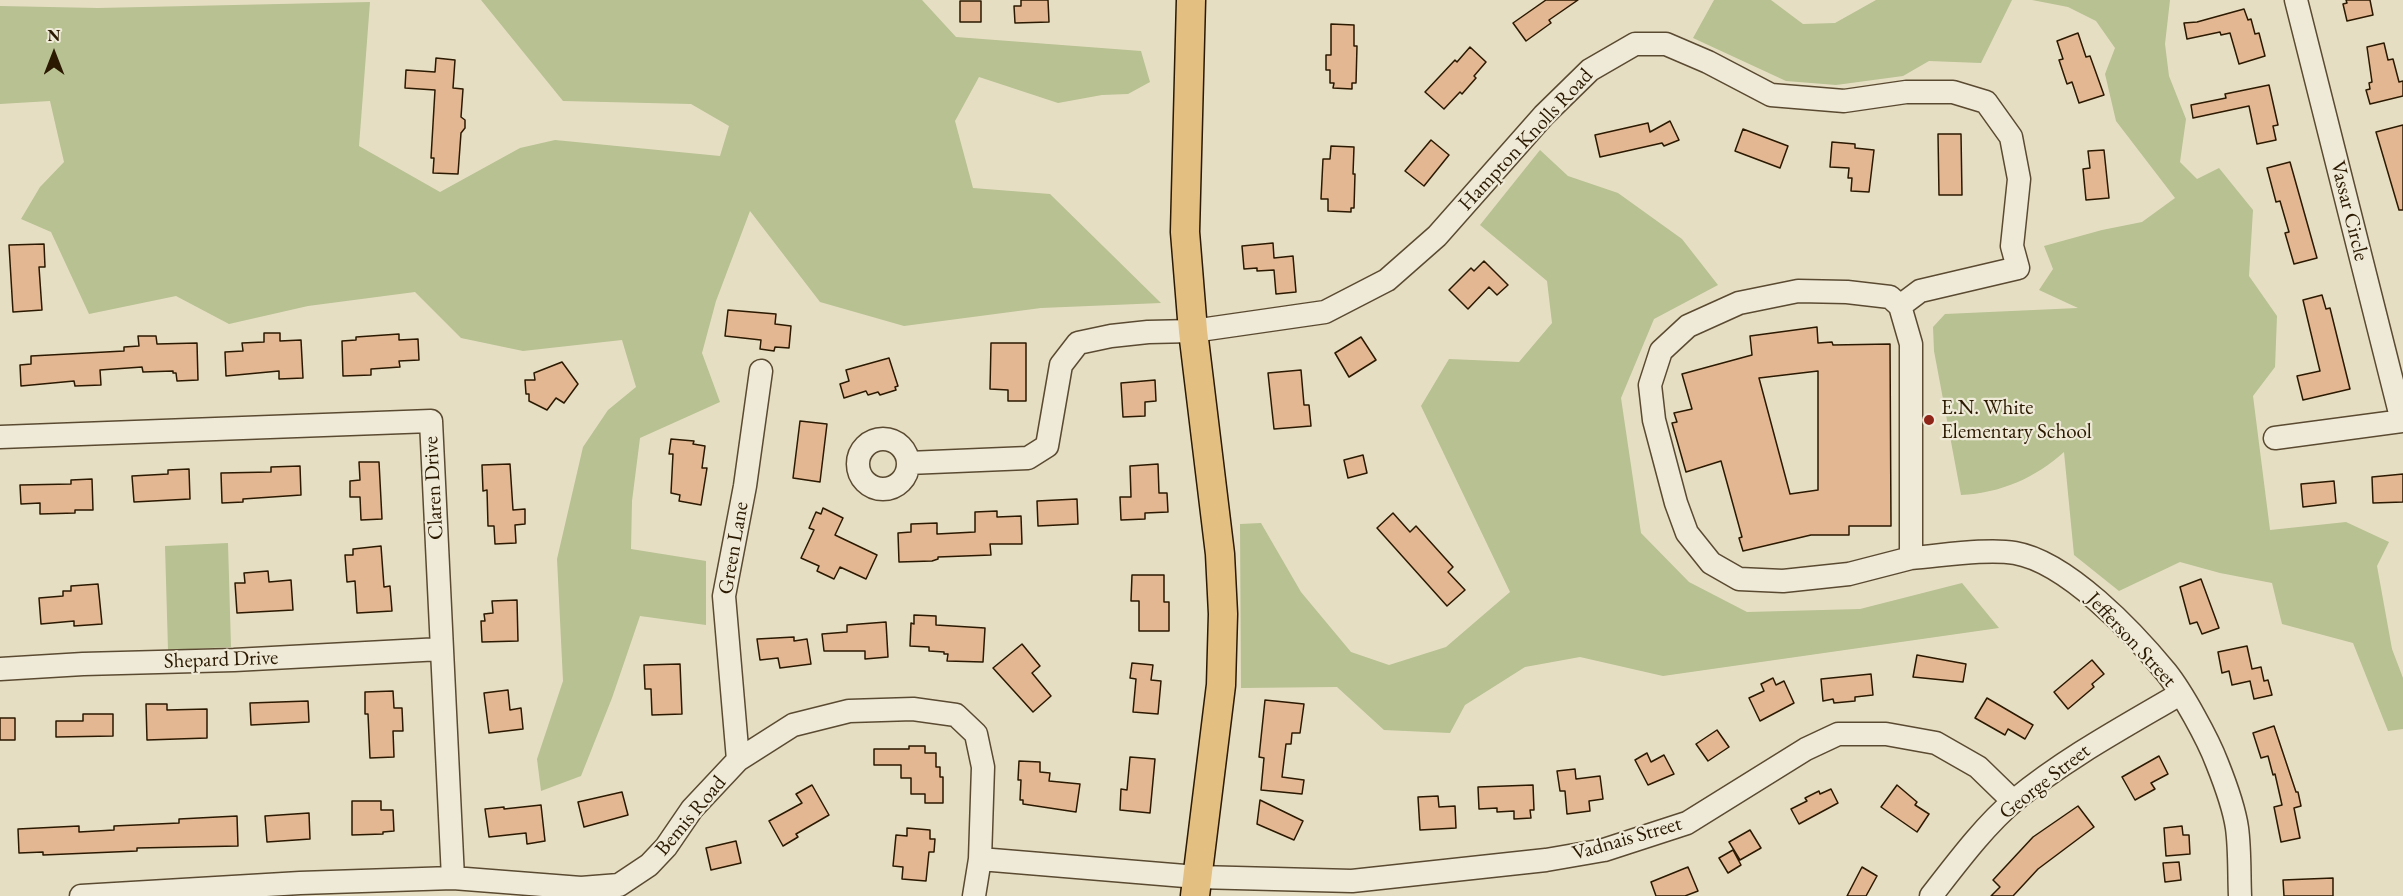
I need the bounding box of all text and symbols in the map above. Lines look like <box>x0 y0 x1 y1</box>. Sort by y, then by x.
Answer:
north arrow <box>24 24 84 84</box>
text: N <box>48 25 60 46</box>
street label: Hampton Knolls Road <box>1454 64 1598 216</box>
street label: Vassar Circle <box>2324 158 2374 264</box>
place label: E.N. White Elementary School <box>1941 395 2092 445</box>
marker: E.N. White Elementary School <box>1922 413 1936 427</box>
street label: Claren Drive <box>419 436 449 540</box>
street label: Green Lane <box>713 500 755 596</box>
street label: Jefferson Street <box>2081 587 2181 693</box>
street label: Shepard Drive <box>163 645 279 675</box>
street label: George Street <box>1995 739 2095 825</box>
street label: Bemis Road <box>650 771 732 861</box>
street label: Vadnais Street <box>1569 811 1685 867</box>

